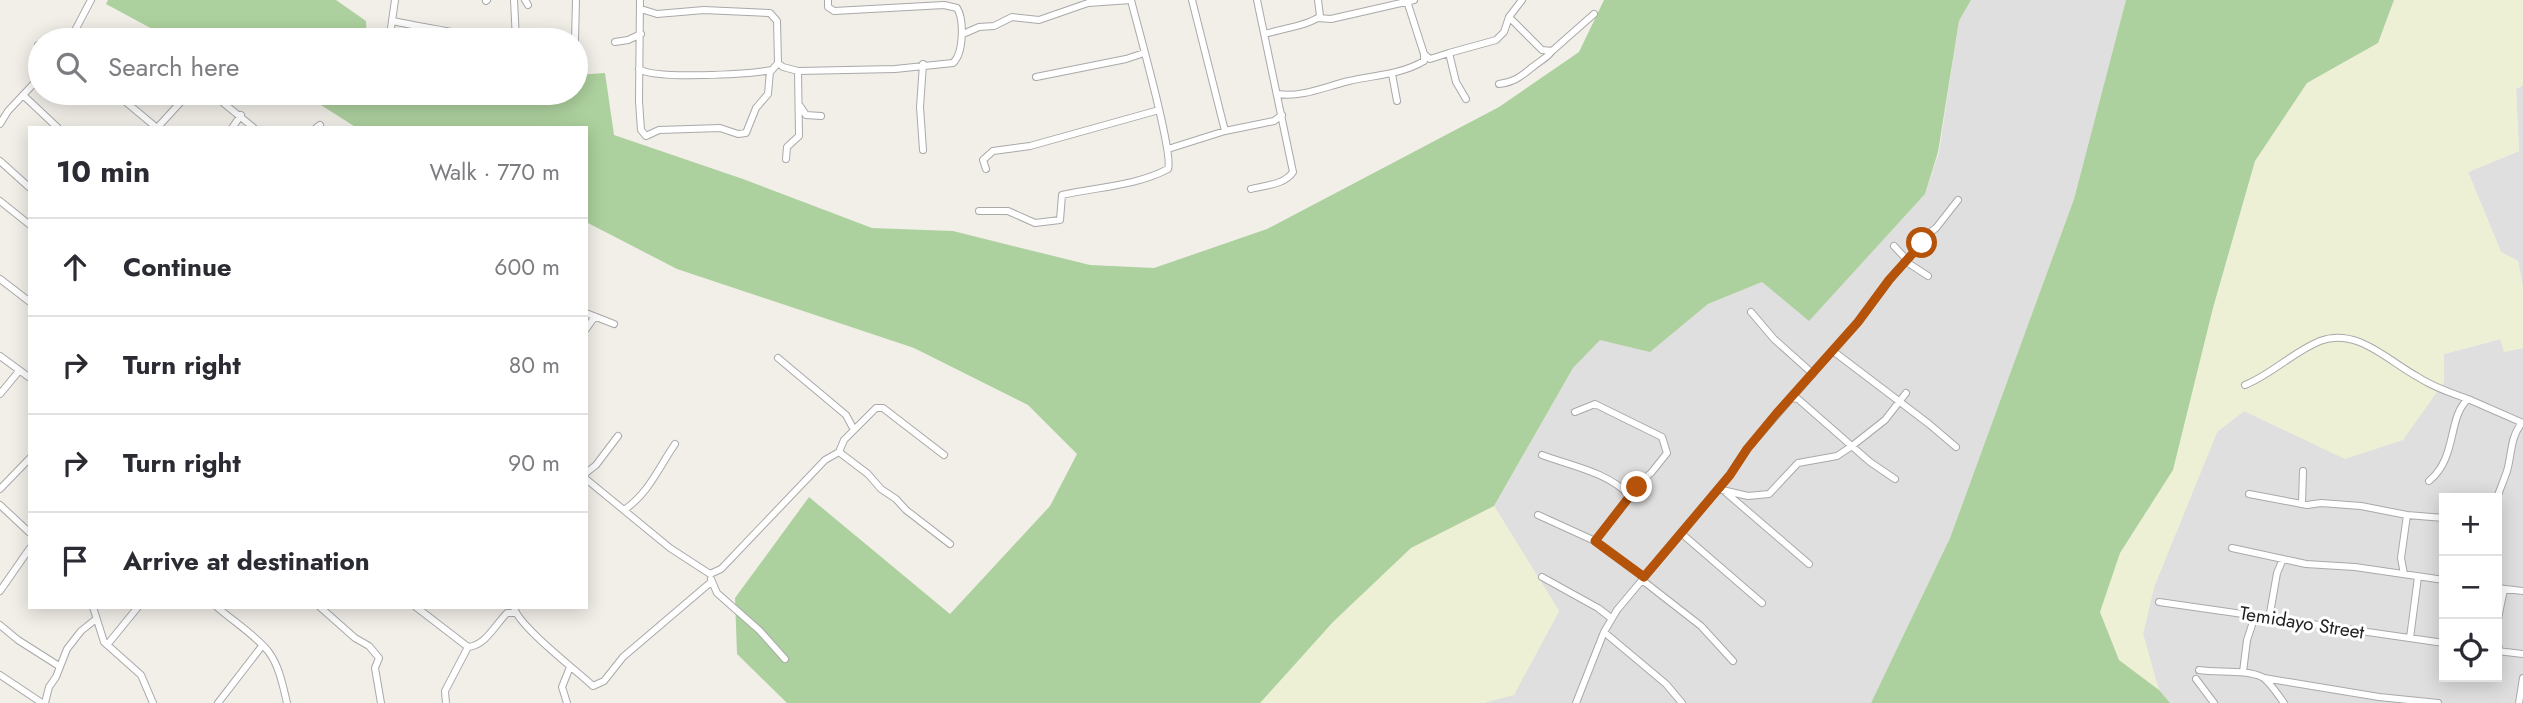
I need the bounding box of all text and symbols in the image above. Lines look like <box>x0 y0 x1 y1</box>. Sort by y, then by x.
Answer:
search box <box>28 28 588 105</box>
icon: search <box>52 48 90 86</box>
text: Search here <box>108 48 240 86</box>
text: 10 min <box>56 150 150 193</box>
text: Walk · 770 m <box>430 155 560 189</box>
route start <box>1906 227 1937 258</box>
icon: ahead <box>56 248 94 286</box>
text: Continue <box>123 248 232 286</box>
text: 600 m <box>494 250 560 284</box>
icon: right <box>56 346 94 384</box>
text: Turn right <box>123 346 241 384</box>
text: 80 m <box>509 348 560 382</box>
icon: right <box>56 444 94 482</box>
text: Turn right <box>123 444 241 482</box>
text: 90 m <box>508 446 560 480</box>
route end <box>1621 471 1652 502</box>
map controls <box>2439 493 2502 682</box>
button: + <box>2439 493 2502 556</box>
icon: arrive <box>56 542 94 580</box>
text: Arrive at destination <box>123 542 370 580</box>
button: − <box>2439 556 2502 619</box>
street label: Temidayo Street <box>2238 599 2367 646</box>
button: locate <box>2439 619 2502 682</box>

